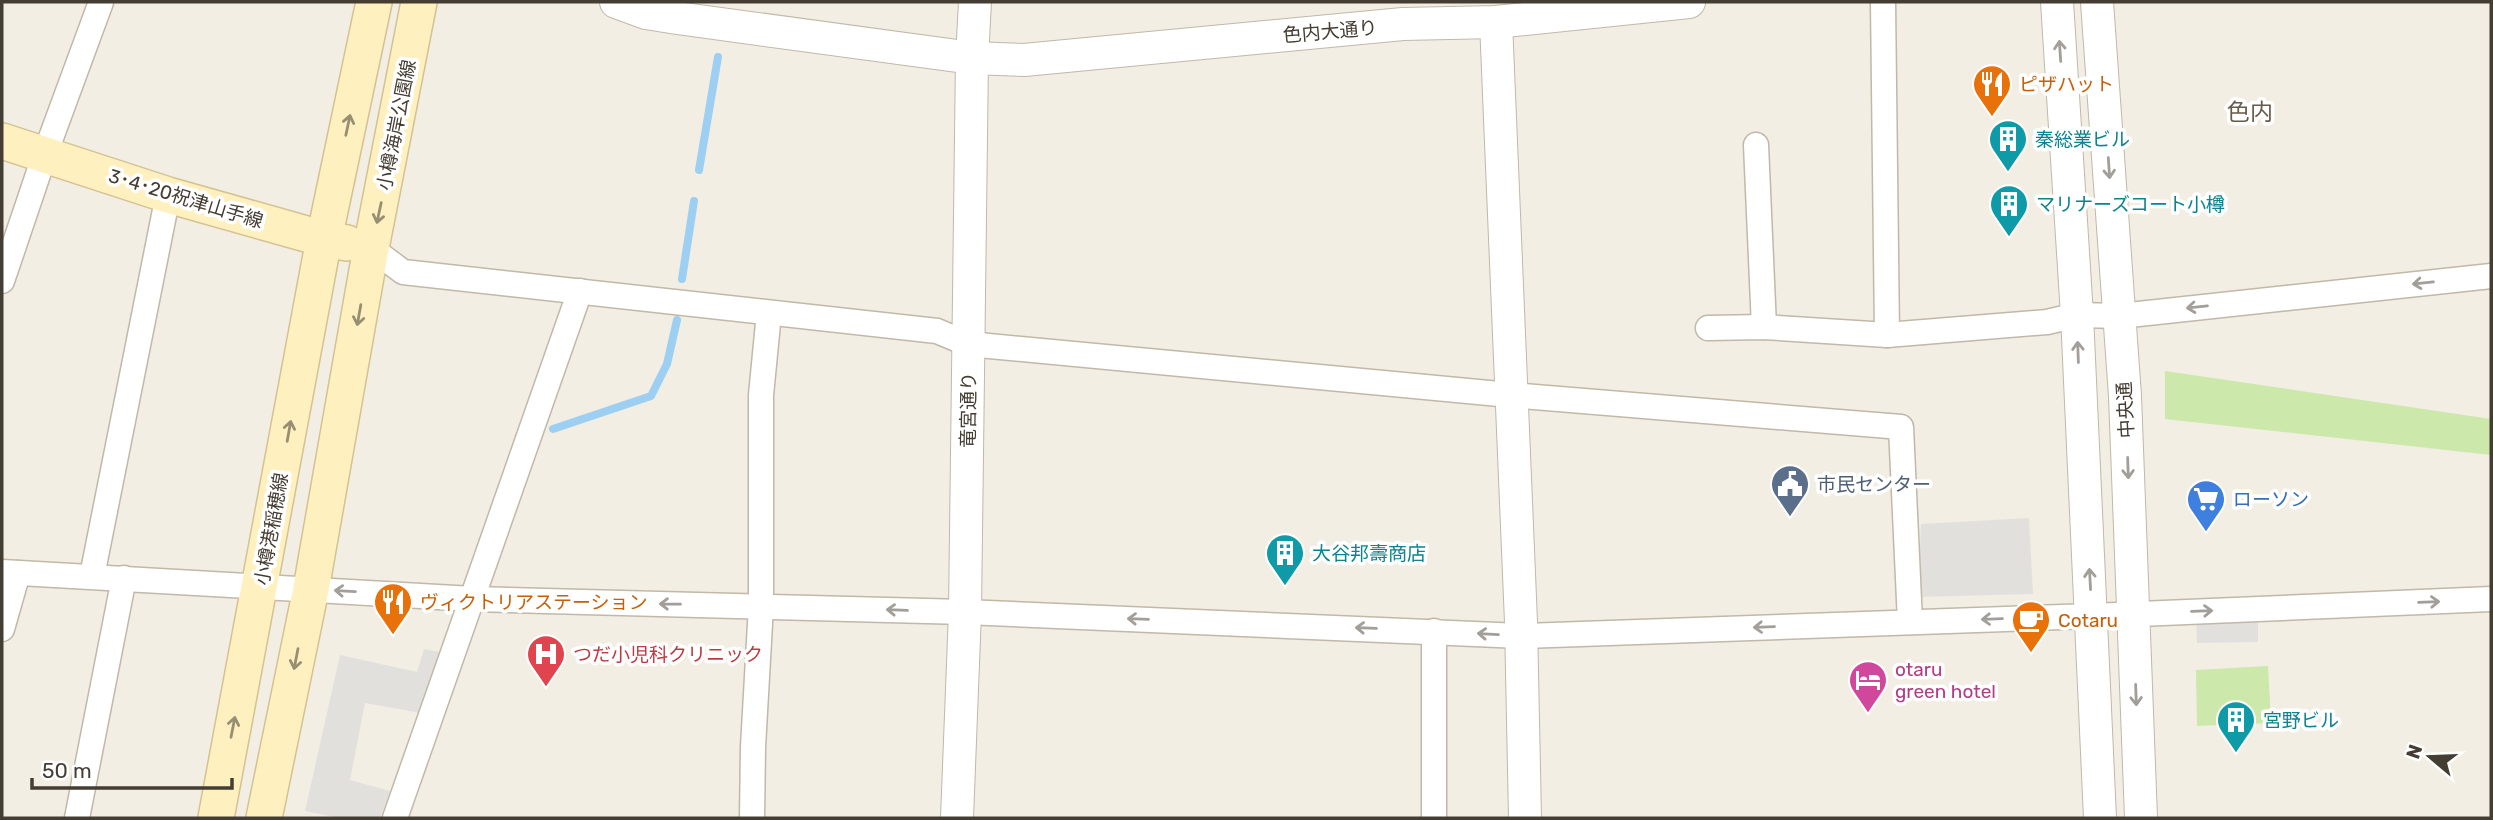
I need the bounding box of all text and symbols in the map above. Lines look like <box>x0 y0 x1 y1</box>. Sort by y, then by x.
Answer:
street label: 色内大通り <box>1282 16 1378 47</box>
one-way arrow <box>2054 40 2067 63</box>
street label: 小樽海岸公園線 <box>373 58 420 193</box>
restaurant icon: ピザハット <box>1971 63 2013 118</box>
place label: ピザハット <box>2019 73 2114 96</box>
district label: 色内 <box>2227 98 2273 126</box>
one-way arrow <box>342 114 356 137</box>
building icon: 秦総業ビル <box>1987 118 2029 173</box>
place label: 秦総業ビル <box>2035 128 2130 151</box>
one-way arrow <box>2103 156 2116 178</box>
street label: 3･4･20祝津山手線 <box>106 164 266 233</box>
building icon: マリナーズコート小樽 <box>1988 183 2030 238</box>
place label: マリナーズコート小樽 <box>2036 193 2225 216</box>
one-way arrow <box>371 201 385 224</box>
one-way arrow <box>2413 277 2435 290</box>
one-way arrow <box>2186 301 2209 314</box>
one-way arrow <box>352 303 366 326</box>
one-way arrow <box>2072 340 2085 363</box>
street label: 竜宮通り <box>956 372 981 448</box>
street label: 中央通 <box>2113 381 2138 439</box>
one-way arrow <box>282 420 296 443</box>
one-way arrow <box>2121 456 2134 479</box>
public building icon: 市民センター <box>1769 463 1811 518</box>
street label: 小樽港稲穂線 <box>250 471 293 587</box>
place label: 市民センター <box>1817 473 1931 496</box>
supermarket icon: ローソン <box>2185 478 2227 533</box>
place label: ローソン <box>2233 488 2309 511</box>
building icon: 大谷邦壽商店 <box>1264 532 1306 587</box>
place label: 大谷邦壽商店 <box>1312 542 1426 565</box>
one-way arrow <box>2083 568 2096 591</box>
restaurant icon: ヴィクトリアステーション <box>372 581 414 636</box>
one-way arrow <box>333 585 356 598</box>
place label: ヴィクトリアステーション <box>420 591 648 614</box>
one-way arrow <box>2417 595 2440 608</box>
one-way arrow <box>659 597 682 610</box>
cafe icon: Cotaru <box>2010 599 2052 654</box>
one-way arrow <box>886 603 909 616</box>
one-way arrow <box>2190 604 2213 617</box>
place label: Cotaru <box>2058 609 2118 632</box>
one-way arrow <box>1127 612 1150 625</box>
one-way arrow <box>1981 613 2004 626</box>
one-way arrow <box>1753 621 1776 634</box>
one-way arrow <box>1355 622 1378 635</box>
one-way arrow <box>1477 627 1500 640</box>
hospital icon: つだ小児科クリニック <box>525 633 567 688</box>
place label: つだ小児科クリニック <box>573 643 763 666</box>
one-way arrow <box>289 647 303 670</box>
place label: otaru green hotel <box>1895 658 1996 703</box>
hotel icon: otaru green hotel <box>1847 659 1889 714</box>
one-way arrow <box>2130 684 2143 707</box>
building icon: 宮野ビル <box>2215 699 2257 754</box>
place label: 宮野ビル <box>2263 709 2339 732</box>
one-way arrow <box>227 716 240 739</box>
north arrow <box>2395 722 2465 792</box>
text: N <box>2401 741 2427 762</box>
scale bar <box>32 746 231 790</box>
text: 50 m <box>42 758 92 783</box>

